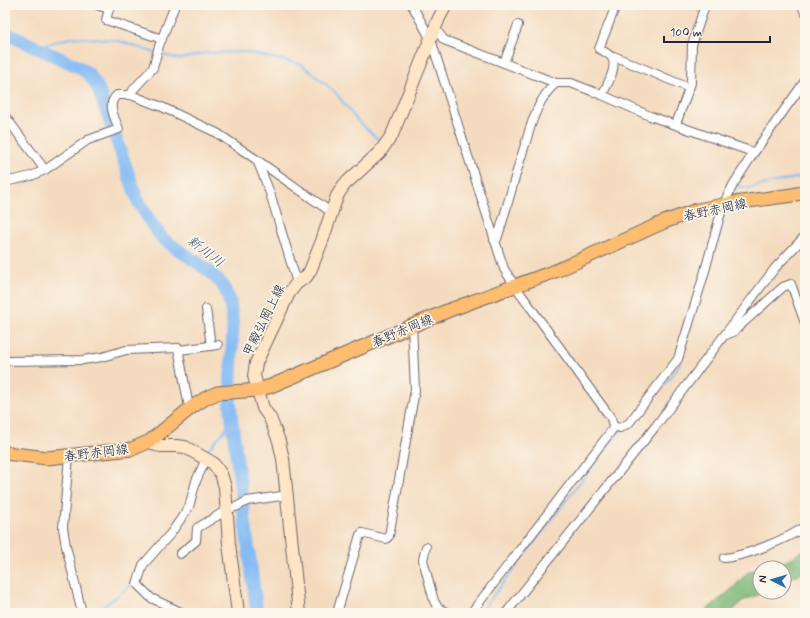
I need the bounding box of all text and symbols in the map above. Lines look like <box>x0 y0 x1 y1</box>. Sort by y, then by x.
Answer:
scale bar <box>664 18 770 44</box>
text: 100 m <box>670 25 702 41</box>
street label: 春野赤岡線 <box>682 195 750 226</box>
water label: 新川川 <box>183 232 227 272</box>
street label: 甲殿弘岡上線 <box>240 281 290 359</box>
street label: 春野赤岡線 <box>369 310 437 352</box>
street label: 春野赤岡線 <box>63 441 130 466</box>
north arrow <box>752 560 792 600</box>
text: N <box>756 575 770 583</box>

